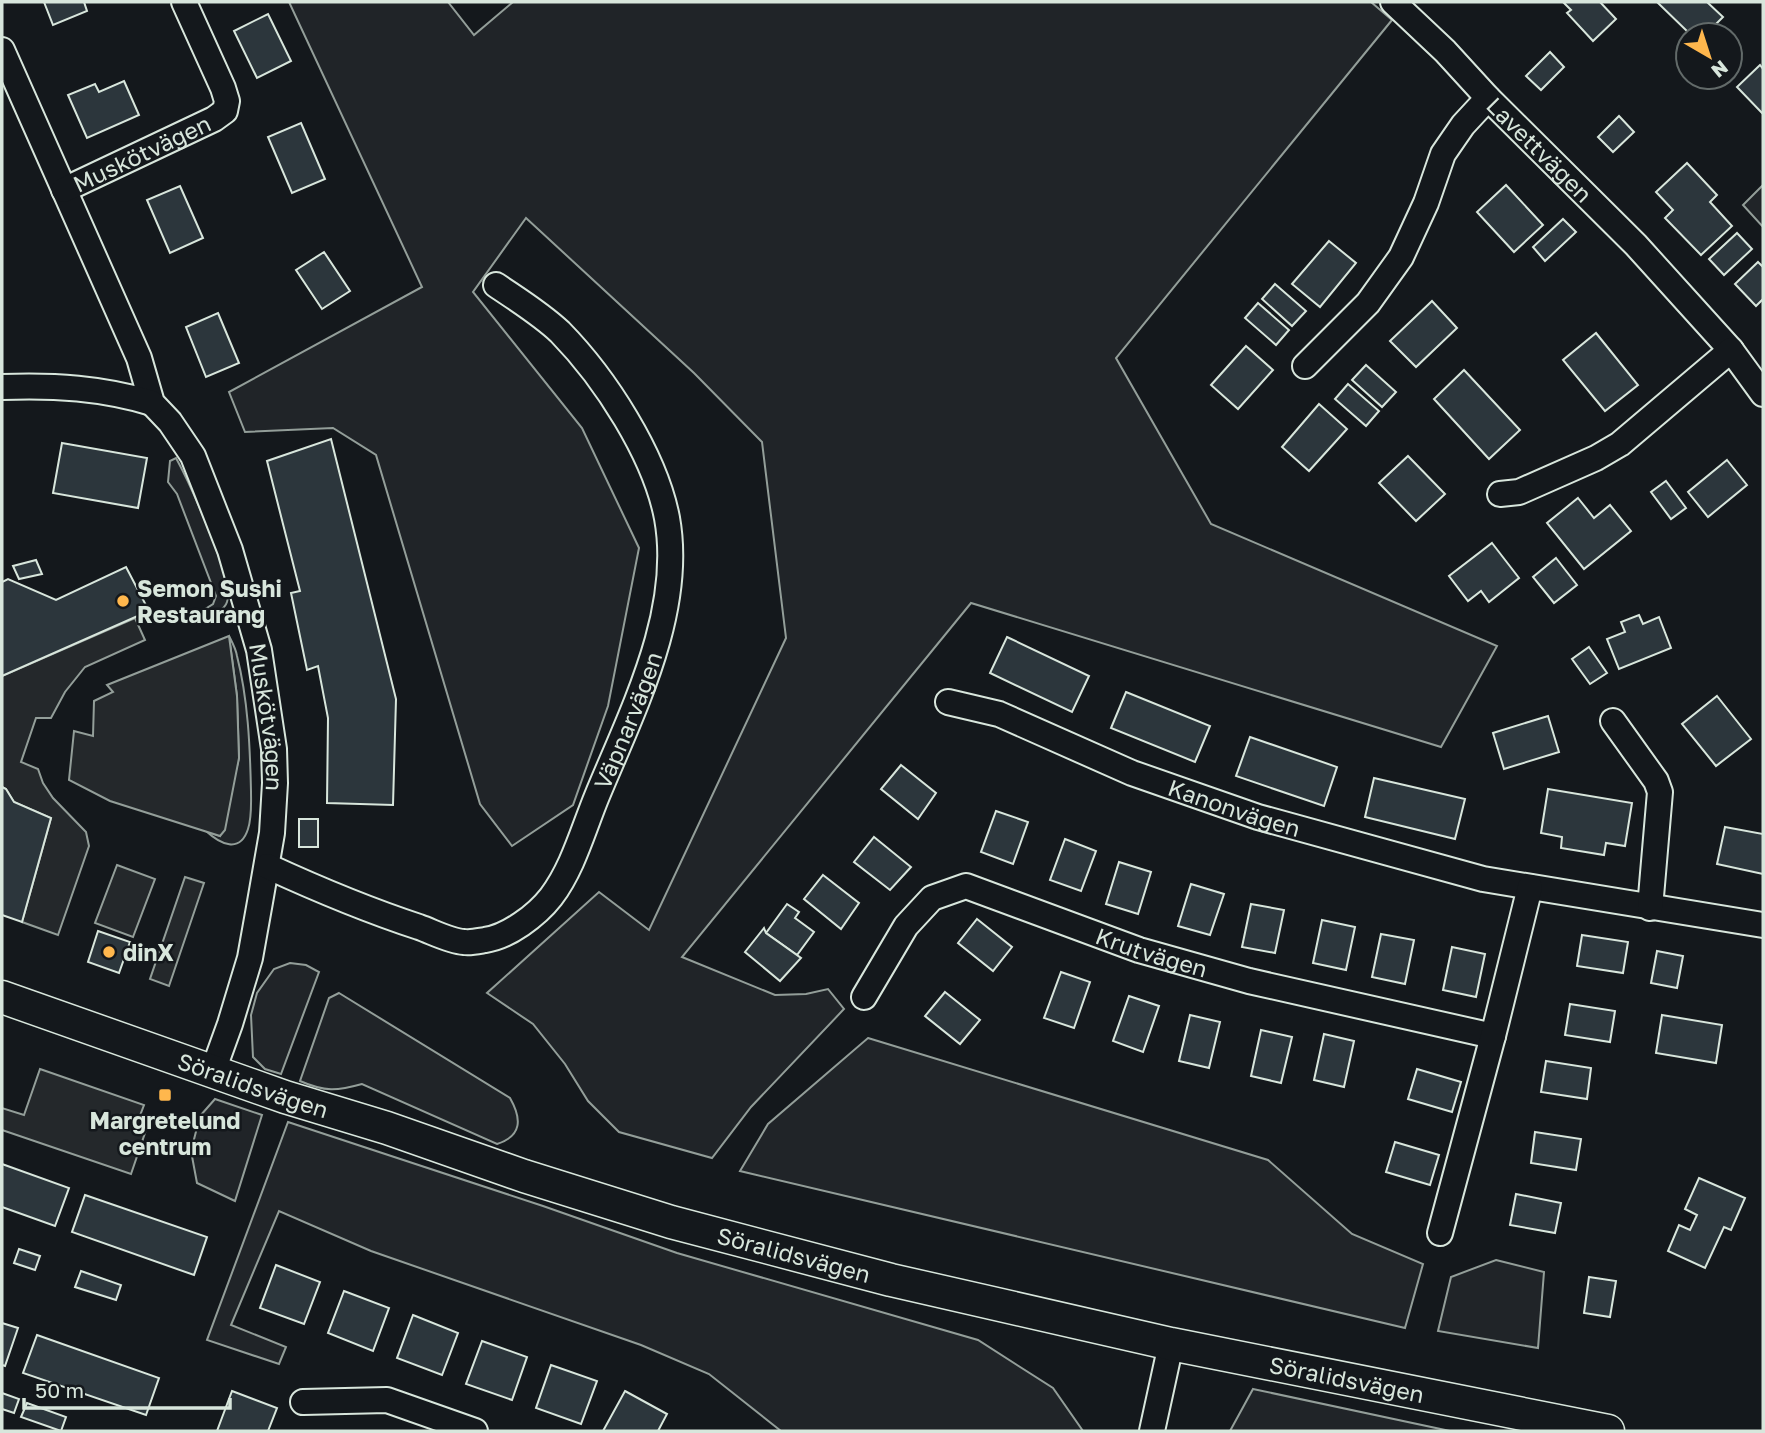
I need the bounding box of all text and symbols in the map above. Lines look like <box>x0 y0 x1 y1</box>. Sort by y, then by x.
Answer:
north arrow <box>1674 21 1744 91</box>
text: N <box>1707 56 1733 83</box>
street label: Lavettvägen <box>1481 91 1598 208</box>
street label: Muskötvägen <box>68 109 215 198</box>
place label: Semon Sushi Restaurang <box>137 574 282 628</box>
marker: Semon Sushi Restaurang <box>115 593 131 609</box>
street label: Muskötvägen <box>244 641 289 792</box>
street label: Väpnarvägen <box>588 648 667 793</box>
street label: Kanonvägen <box>1165 773 1303 842</box>
street label: Krutvägen <box>1092 921 1211 983</box>
place label: dinX <box>123 938 174 966</box>
marker: dinX <box>101 944 117 960</box>
street label: Söralidsvägen <box>174 1046 332 1123</box>
marker: Margretelund centrum <box>157 1087 173 1103</box>
place label: Margretelund centrum <box>90 1106 240 1160</box>
street label: Söralidsvägen <box>714 1221 873 1288</box>
street label: Söralidsvägen <box>1267 1350 1427 1408</box>
scale bar <box>24 1366 231 1410</box>
text: 50 m <box>35 1377 84 1403</box>

